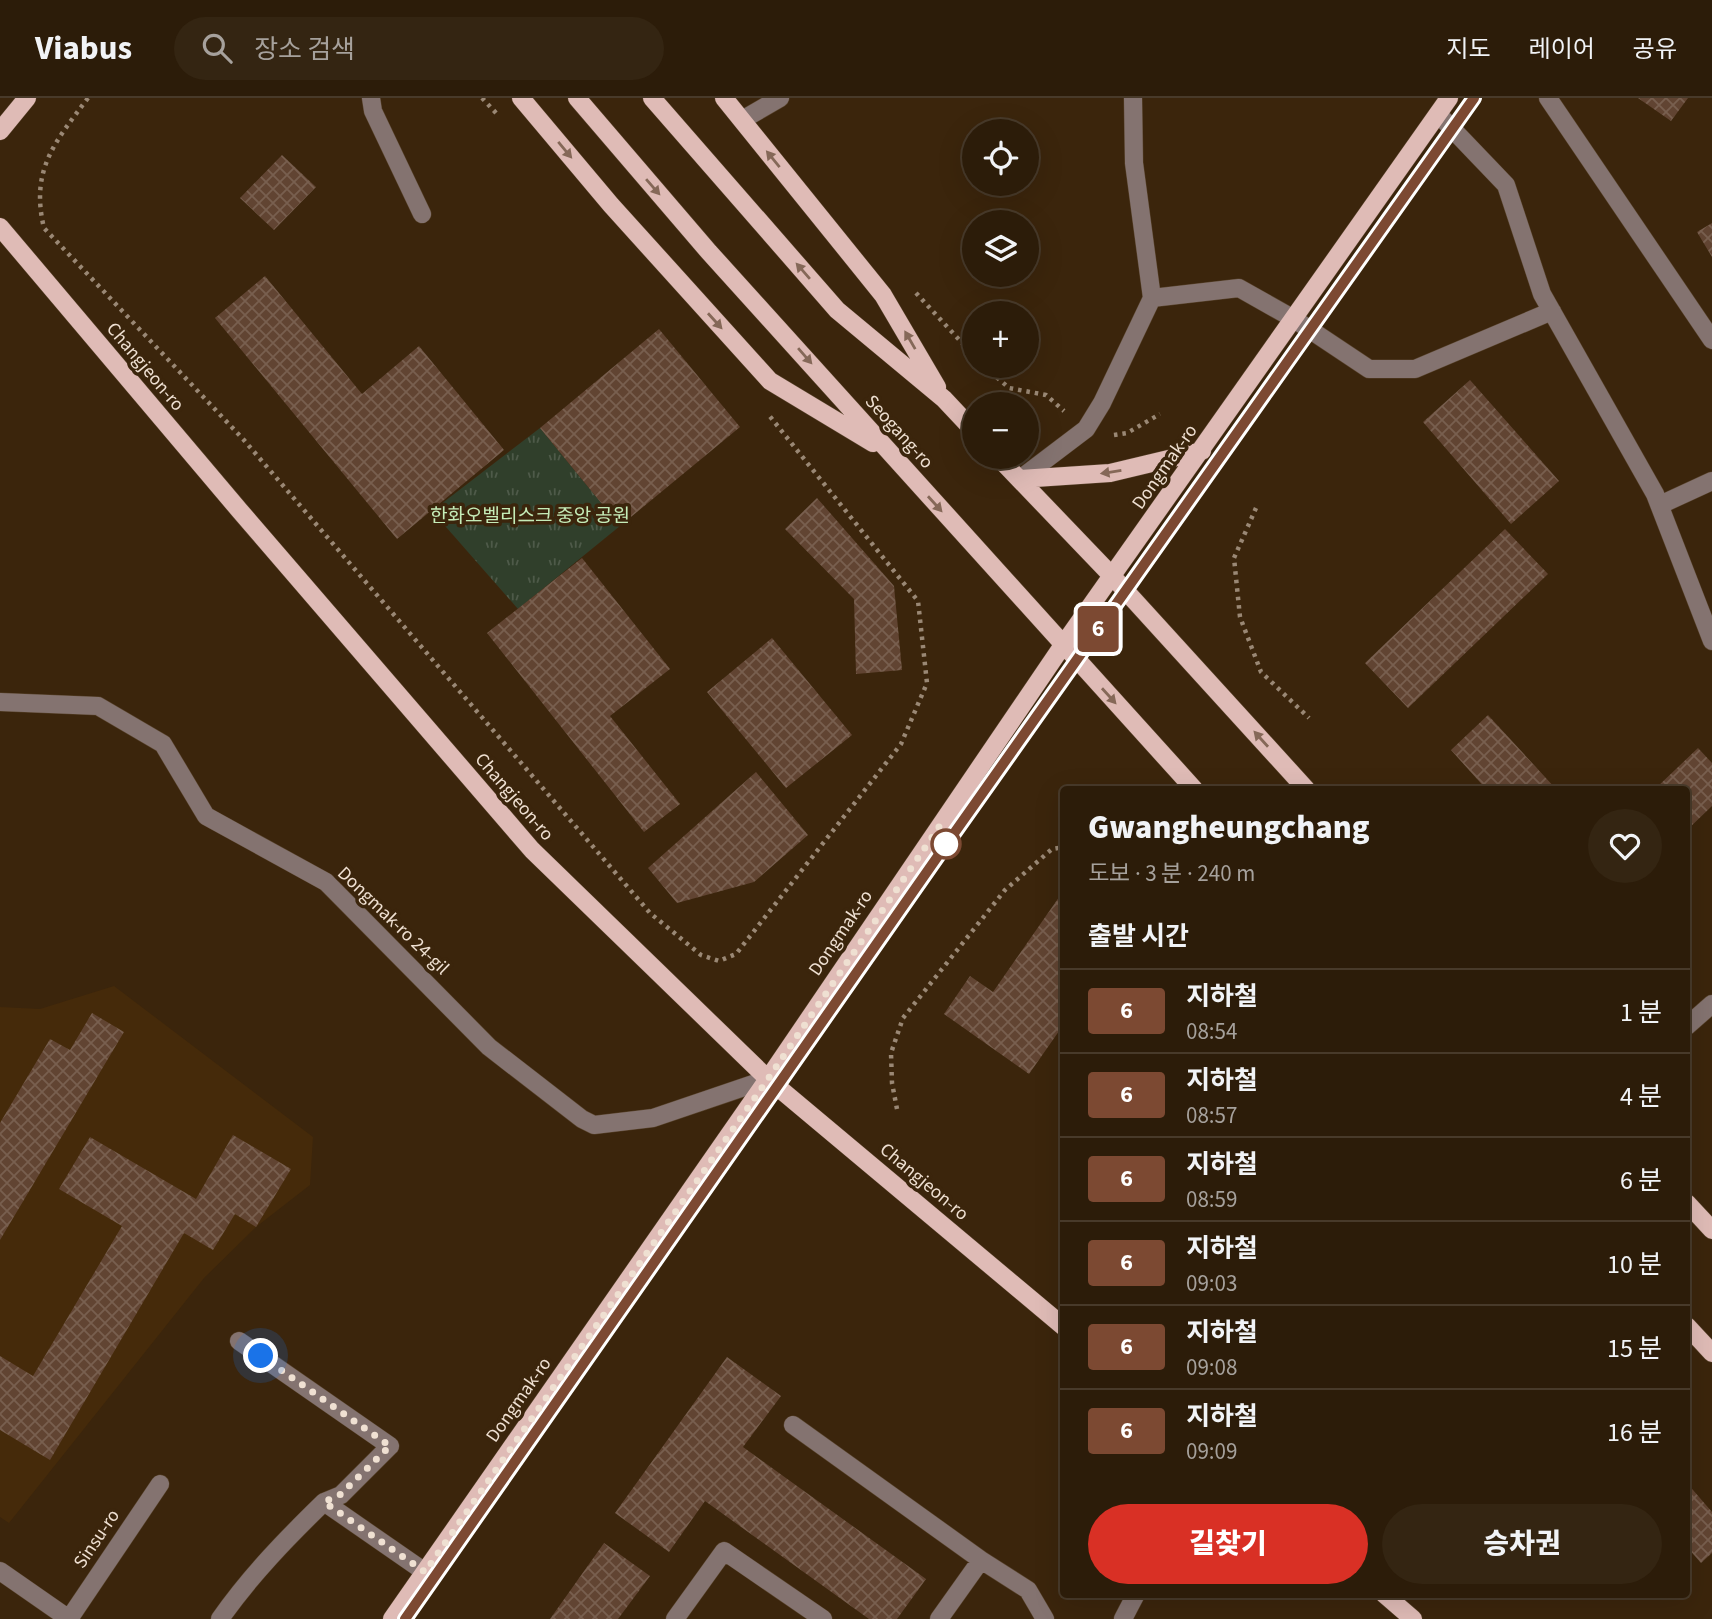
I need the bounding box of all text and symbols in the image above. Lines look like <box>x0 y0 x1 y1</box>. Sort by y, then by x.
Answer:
search box <box>174 17 664 80</box>
text: Viabus <box>35 25 132 72</box>
icon: search <box>198 29 236 67</box>
text: 장소 검색 <box>254 31 355 68</box>
text: 지도 <box>1446 32 1491 67</box>
text: 레이어 <box>1529 32 1595 67</box>
text: 공유 <box>1633 32 1677 67</box>
map controls <box>962 119 1039 469</box>
button: locate <box>962 119 1039 196</box>
one-way arrow <box>557 142 572 159</box>
one-way arrow <box>766 150 781 167</box>
one-way arrow <box>645 179 660 196</box>
button: layers <box>962 210 1039 287</box>
one-way arrow <box>796 263 811 280</box>
button: + <box>962 301 1039 378</box>
one-way arrow <box>707 312 723 329</box>
street label: Changjeon-ro <box>100 317 190 417</box>
one-way arrow <box>904 331 916 350</box>
one-way arrow <box>797 348 812 365</box>
street label: Seogang-ro <box>858 389 940 475</box>
button: − <box>962 392 1039 469</box>
street label: Dongmak-ro <box>1126 419 1204 515</box>
one-way arrow <box>1100 467 1122 478</box>
one-way arrow <box>927 495 943 513</box>
park label: 한화오벨리스크 중앙 공원 <box>430 503 630 530</box>
line badge: 6 <box>1075 606 1121 652</box>
text: 6 <box>1092 611 1104 646</box>
one-way arrow <box>1101 687 1117 705</box>
one-way arrow <box>1253 731 1269 748</box>
street label: Changjeon-ro <box>468 747 560 847</box>
text: Gwangheungchang <box>1088 804 1370 851</box>
button: heart <box>1588 809 1662 883</box>
unlabelled marker <box>931 829 961 859</box>
text: 도보 · 3 분 · 240 m <box>1088 857 1255 890</box>
street label: Dongmak-ro 24-gil <box>331 861 455 982</box>
street label: Dongmak-ro <box>802 885 880 981</box>
text: 출발 시간 <box>1088 918 1189 955</box>
text: 지하철 <box>1186 978 1258 1015</box>
text: 6 <box>1120 993 1133 1028</box>
text: 1 분 <box>1620 994 1662 1031</box>
text: 08:54 <box>1186 1015 1237 1048</box>
text: 지하철 <box>1186 1062 1258 1099</box>
text: 6 <box>1120 1077 1133 1112</box>
text: 4 분 <box>1620 1078 1662 1115</box>
text: 08:57 <box>1186 1099 1237 1132</box>
street label: Changjeon-ro <box>874 1137 974 1227</box>
text: 지하철 <box>1186 1146 1258 1183</box>
text: 6 <box>1120 1161 1133 1196</box>
text: 6 분 <box>1620 1162 1662 1199</box>
text: 08:59 <box>1186 1183 1237 1216</box>
text: 지하철 <box>1186 1230 1258 1267</box>
text: 6 <box>1120 1245 1133 1280</box>
text: 10 분 <box>1607 1246 1662 1283</box>
text: 09:03 <box>1186 1267 1237 1300</box>
text: 지하철 <box>1186 1314 1258 1351</box>
text: 6 <box>1120 1329 1133 1364</box>
text: 15 분 <box>1607 1330 1662 1367</box>
your location <box>243 1338 278 1373</box>
text: 09:08 <box>1186 1351 1237 1384</box>
street label: Dongmak-ro <box>480 1352 558 1448</box>
text: 지하철 <box>1186 1398 1258 1435</box>
text: 6 <box>1120 1413 1133 1448</box>
text: 16 분 <box>1607 1414 1662 1451</box>
text: 09:09 <box>1186 1435 1237 1468</box>
street label: Sinsu-ro <box>67 1504 127 1574</box>
button: 길찾기 <box>1088 1504 1368 1584</box>
button: 승차권 <box>1382 1504 1662 1584</box>

